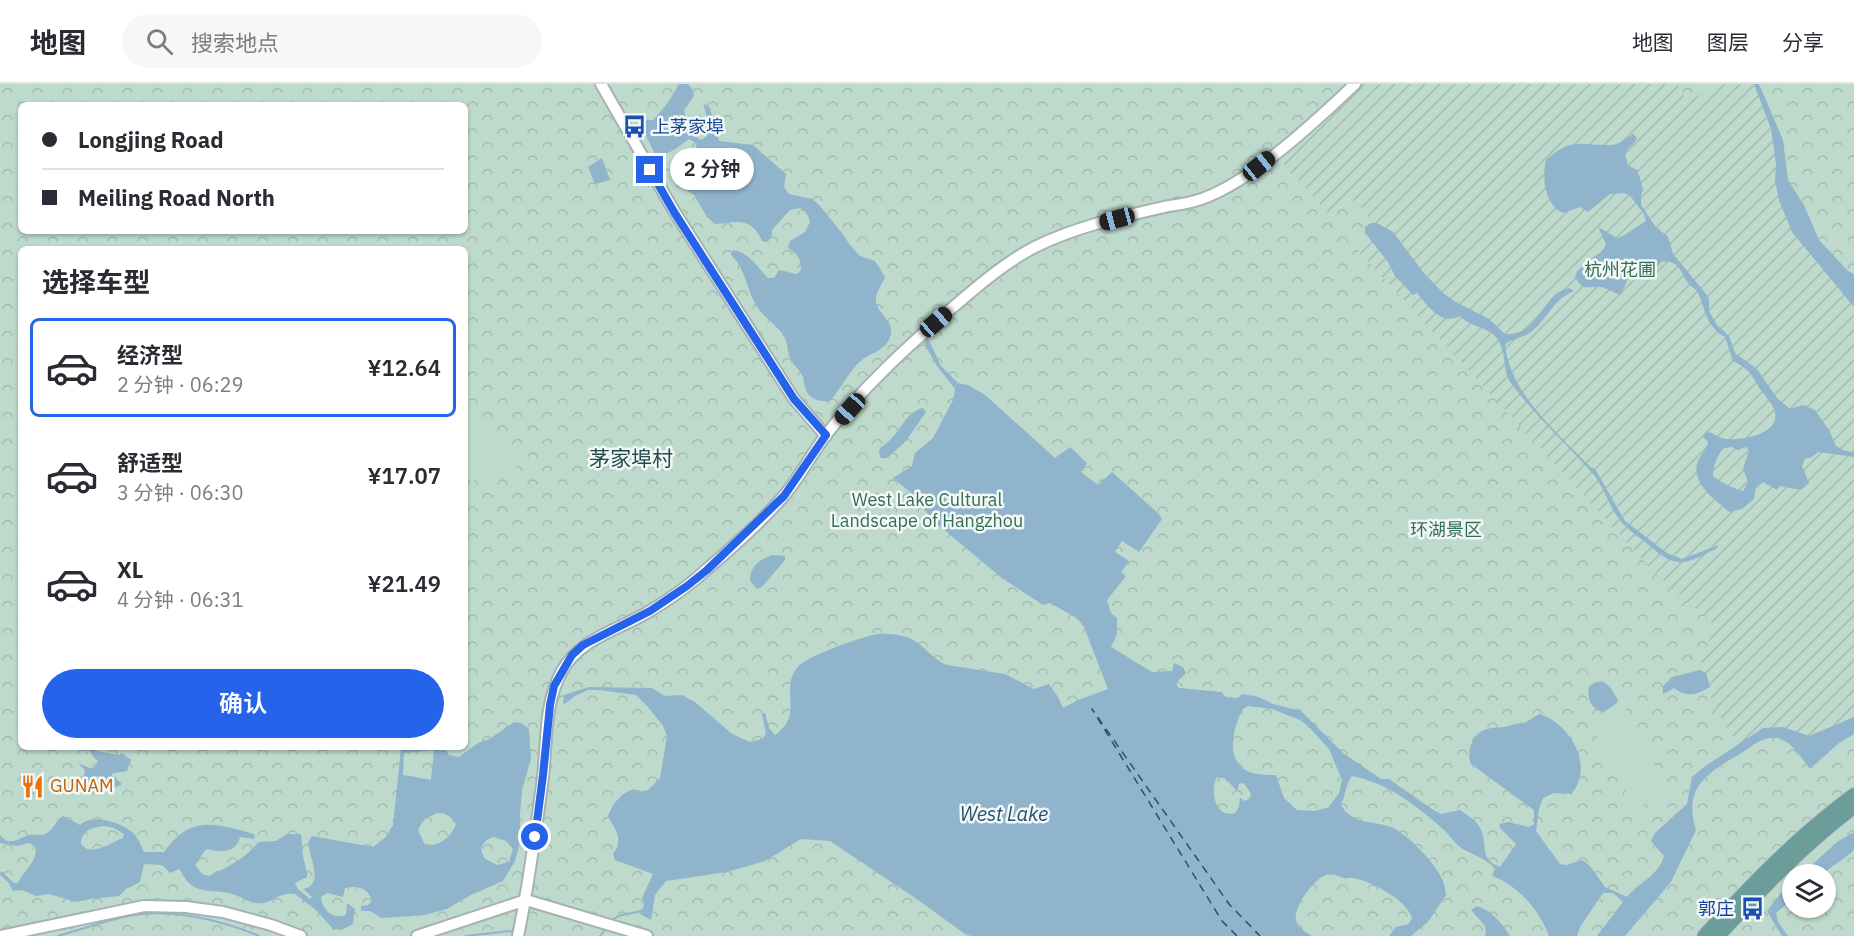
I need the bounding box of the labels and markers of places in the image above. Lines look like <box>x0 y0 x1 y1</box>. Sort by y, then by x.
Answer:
bus stop icon: 上茅家埠 <box>621 114 647 140</box>
place label: 上茅家埠 <box>652 115 724 138</box>
restaurant icon: GUNAM <box>19 773 45 799</box>
place label: GUNAM <box>50 774 114 797</box>
bus stop icon: 郭庄 <box>1739 896 1765 922</box>
place label: 郭庄 <box>1698 897 1734 920</box>

